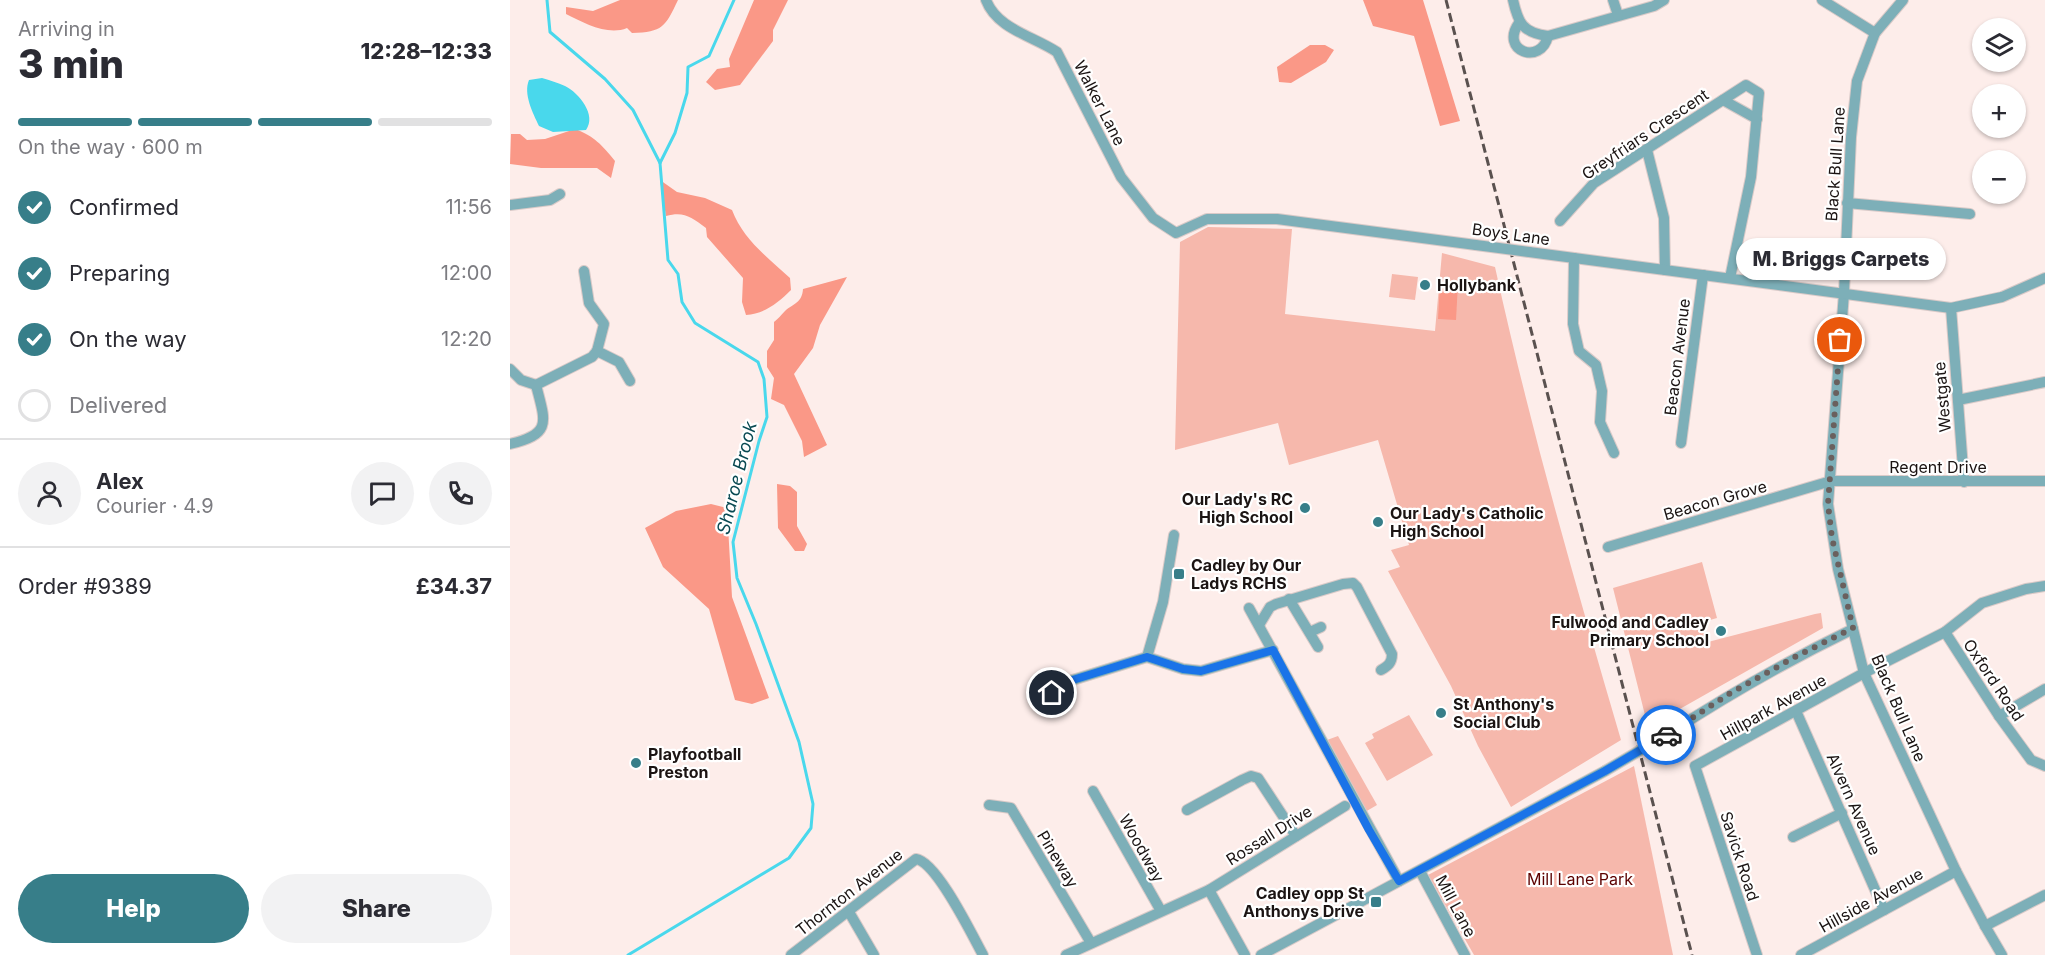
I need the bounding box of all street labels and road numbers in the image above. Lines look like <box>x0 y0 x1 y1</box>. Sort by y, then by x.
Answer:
street label: Walker Lane <box>1070 57 1130 149</box>
street label: Greyfriars Crescent <box>1578 84 1712 184</box>
street label: Black Bull Lane <box>1821 106 1849 222</box>
street label: Boys Lane <box>1471 219 1551 249</box>
street label: Beacon Avenue <box>1660 297 1694 417</box>
street label: Westgate <box>1929 361 1955 433</box>
street label: Regent Drive <box>1889 457 1987 477</box>
street label: Beacon Grove <box>1661 476 1769 524</box>
street label: Oxford Road <box>1959 635 2029 725</box>
street label: Black Bull Lane <box>1867 651 1931 765</box>
street label: Hillpark Avenue <box>1716 670 1830 744</box>
street label: Alvern Avenue <box>1823 750 1885 858</box>
street label: Rossall Drive <box>1222 801 1316 869</box>
street label: Savick Road <box>1716 809 1764 903</box>
street label: Woodway <box>1115 810 1169 886</box>
street label: Pineway <box>1033 827 1083 891</box>
street label: Thornton Avenue <box>792 844 906 940</box>
street label: Hillside Avenue <box>1816 863 1926 937</box>
street label: Mill Lane <box>1431 872 1481 940</box>

